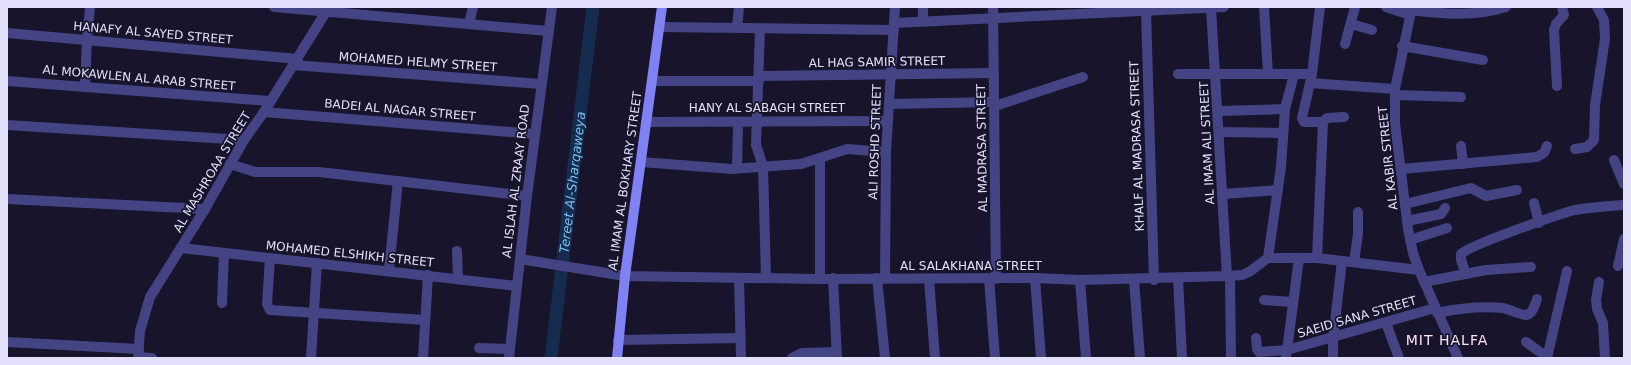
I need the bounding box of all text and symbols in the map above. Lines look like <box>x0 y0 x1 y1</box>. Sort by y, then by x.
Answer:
street label: HANAFY AL SAYED STREET <box>73 19 234 47</box>
street label: MOHAMED HELMY STREET <box>338 49 498 75</box>
street label: AL HAG SAMIR STREET <box>809 54 946 70</box>
street label: KHALF AL MADRASA STREET <box>1127 60 1147 232</box>
street label: AL MOKAWLEN AL ARAB STREET <box>42 63 237 93</box>
street label: AL IMAM ALI STREET <box>1197 81 1217 205</box>
street label: ALI ROSHD STREET <box>866 83 884 200</box>
street label: AL MADRASA STREET <box>974 83 990 212</box>
street label: AL IMAM AL BOKHARY STREET <box>605 90 645 271</box>
street label: BADEI AL NAGAR STREET <box>324 96 477 124</box>
street label: HANY AL SABAGH STREET <box>689 101 846 115</box>
street label: AL ISLAH AL ZRAAY ROAD <box>500 103 532 259</box>
street label: AL KABIR STREET <box>1376 105 1400 211</box>
street label: AL MASHROAA STREET <box>171 109 254 235</box>
water label: Tereet Al-Sharqaweya <box>556 111 588 254</box>
street label: MOHAMED ELSHIKH STREET <box>265 238 435 270</box>
street label: AL SALAKHANA STREET <box>900 259 1043 273</box>
street label: SAEID SANA STREET <box>1296 293 1419 341</box>
district label: MIT HALFA <box>1406 332 1488 348</box>

